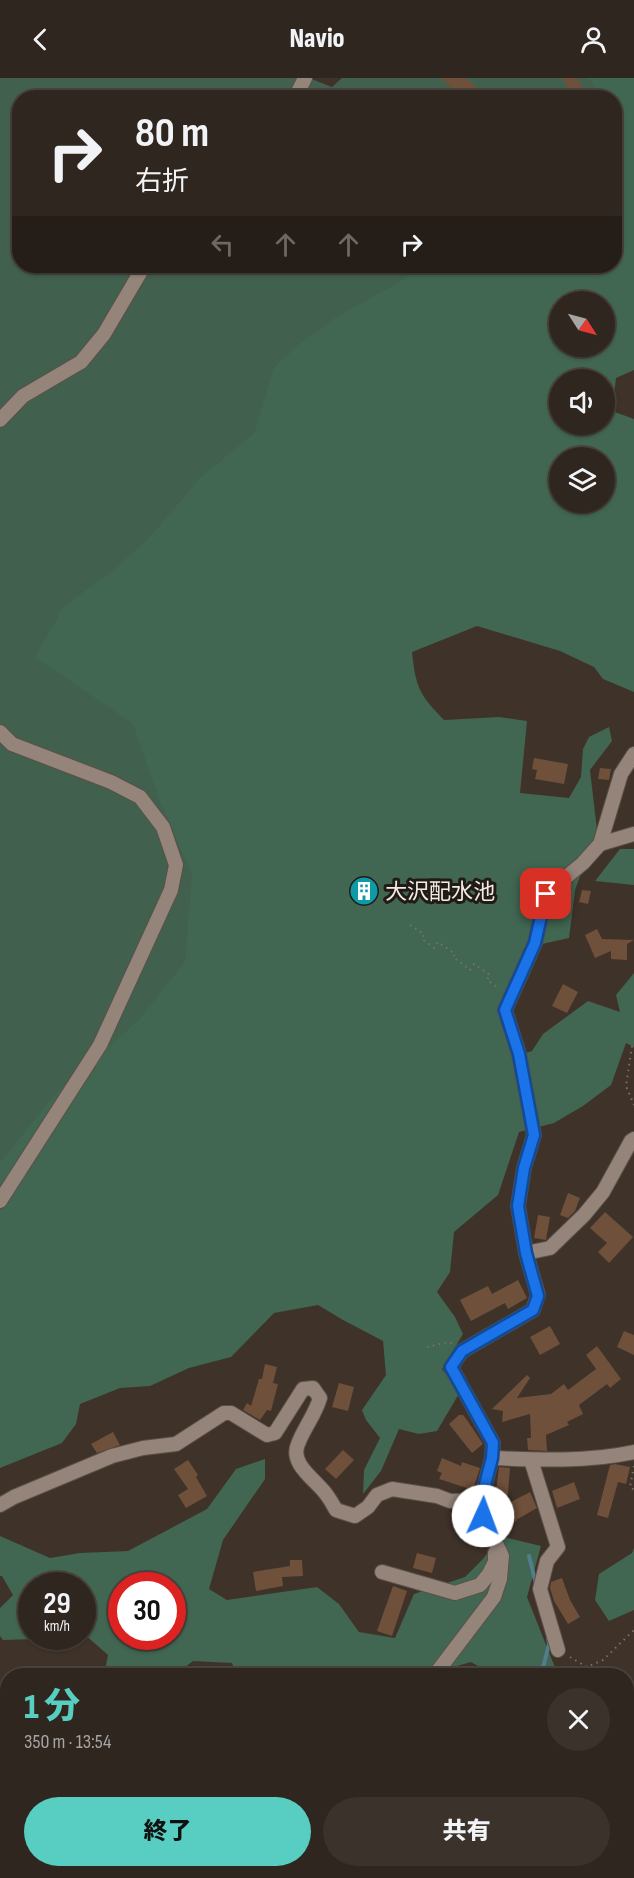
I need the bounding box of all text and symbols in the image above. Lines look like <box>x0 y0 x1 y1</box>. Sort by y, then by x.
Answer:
icon: back <box>24 23 57 56</box>
text: Navio <box>289 23 345 55</box>
icon: person <box>577 23 610 56</box>
text: 80 m <box>135 108 209 159</box>
icon: right <box>36 114 114 192</box>
text: 右折 <box>135 166 189 198</box>
icon: left <box>206 228 239 261</box>
icon: ahead <box>269 228 302 261</box>
icon: ahead <box>332 228 365 261</box>
icon: right <box>395 228 428 261</box>
north arrow <box>549 291 615 357</box>
map controls <box>549 291 615 513</box>
button: sound <box>549 369 615 435</box>
button: layers <box>549 447 615 513</box>
pin <box>520 868 571 919</box>
building icon: 大沢配水池 <box>348 875 380 907</box>
icon: arrive <box>529 877 562 910</box>
place label: 大沢配水池 <box>385 879 495 906</box>
position arrow <box>451 1484 515 1548</box>
speed limit sign: 30 <box>108 1572 186 1650</box>
text: 29 <box>43 1586 71 1622</box>
text: km/h <box>44 1617 70 1636</box>
text: 1 分 <box>24 1686 80 1729</box>
button: close <box>547 1688 610 1751</box>
text: 350 m · 13:54 <box>24 1730 111 1754</box>
button: 終了 <box>24 1797 311 1866</box>
button: 共有 <box>323 1797 610 1866</box>

